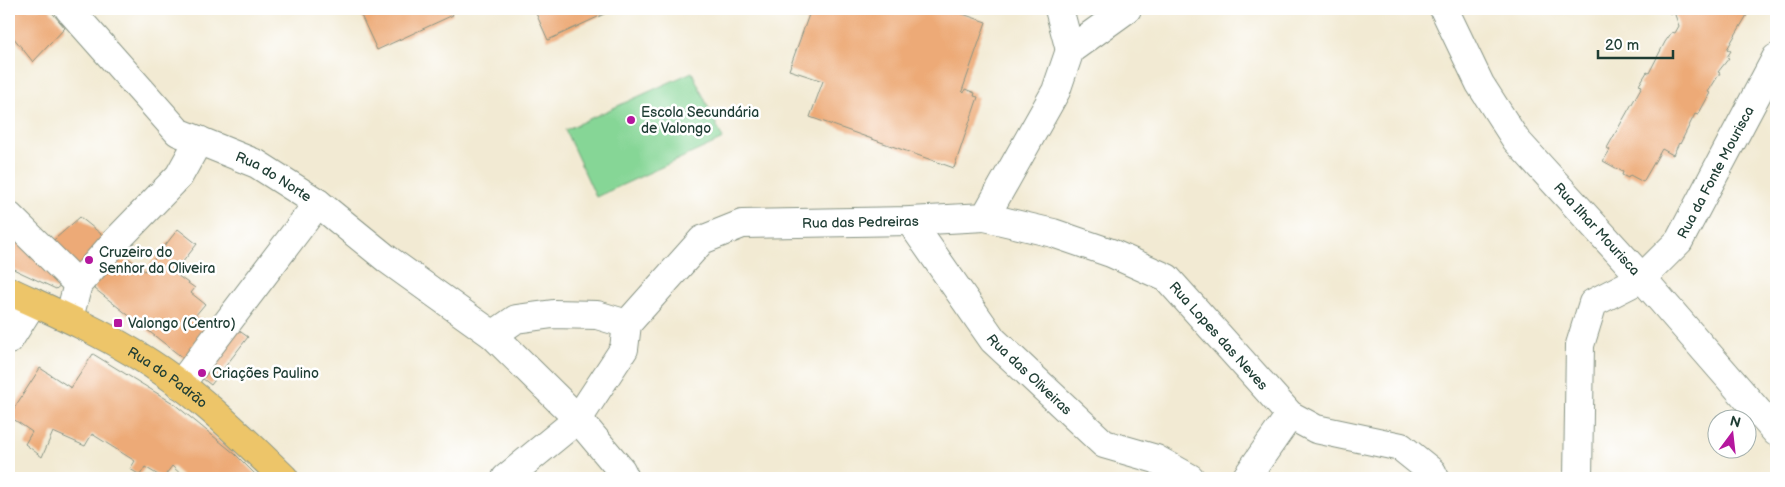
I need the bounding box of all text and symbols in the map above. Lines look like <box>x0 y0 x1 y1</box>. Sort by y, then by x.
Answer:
scale bar <box>1598 28 1672 60</box>
text: 20 m <box>1605 36 1639 55</box>
street label: Rua da Fonte Mourisca <box>1674 103 1758 242</box>
place label: Escola Secundária de Valongo <box>641 104 759 137</box>
marker: Escola Secundária de Valongo <box>625 114 637 126</box>
street label: Rua do Norte <box>233 148 314 206</box>
street label: Rua Ilhar Mourisca <box>1550 179 1643 279</box>
street label: Rua das Pedreiras <box>802 213 919 232</box>
place label: Cruzeiro do Senhor da Oliveira <box>99 244 215 277</box>
marker: Cruzeiro do Senhor da Oliveira <box>83 254 95 266</box>
street label: Rua Lopes das Neves <box>1165 278 1271 394</box>
place label: Valongo (Centro) <box>128 315 236 332</box>
marker: Valongo (Centro) <box>112 317 124 329</box>
street label: Rua das Oliveiras <box>983 331 1075 419</box>
street label: Rua do Padrão <box>124 343 211 412</box>
place label: Criações Paulino <box>212 365 319 382</box>
marker: Criações Paulino <box>196 367 208 379</box>
north arrow <box>1708 410 1758 460</box>
text: N <box>1728 412 1743 431</box>

